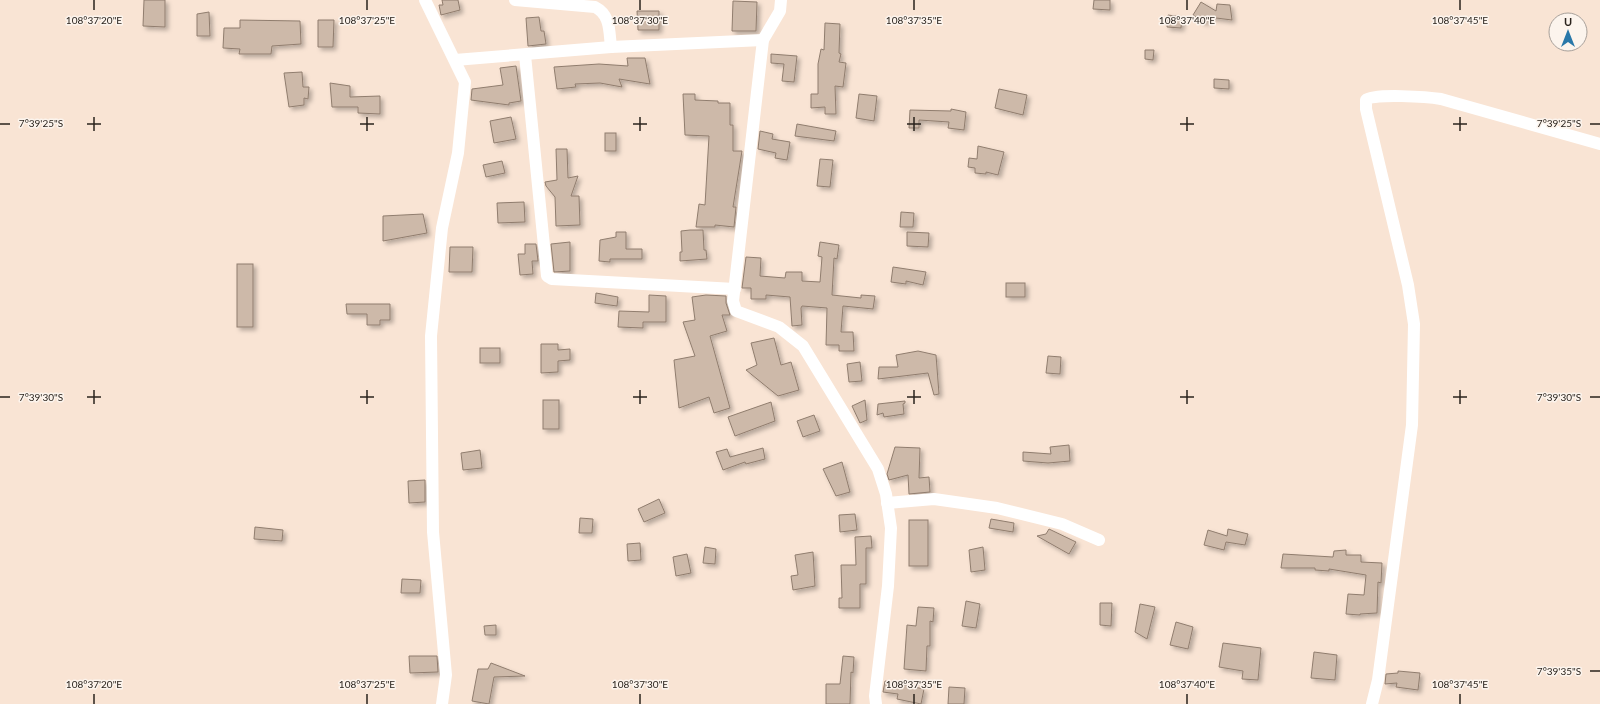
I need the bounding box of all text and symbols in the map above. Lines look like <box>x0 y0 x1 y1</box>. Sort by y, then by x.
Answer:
north arrow <box>1548 12 1588 52</box>
text: 108°37'20"E <box>66 14 122 26</box>
text: 108°37'25"E <box>339 14 395 26</box>
text: 108°37'30"E <box>612 14 668 26</box>
text: 108°37'35"E <box>886 14 942 26</box>
text: 108°37'40"E <box>1159 14 1215 26</box>
text: 108°37'45"E <box>1432 14 1488 26</box>
text: U <box>1564 15 1572 28</box>
text: 7°39'25"S <box>19 117 63 129</box>
text: 7°39'25"S <box>1537 117 1581 129</box>
text: 7°39'30"S <box>19 391 63 403</box>
text: 7°39'30"S <box>1537 391 1581 403</box>
text: 7°39'35"S <box>1537 665 1581 677</box>
text: 108°37'20"E <box>66 678 122 690</box>
text: 108°37'25"E <box>339 678 395 690</box>
text: 108°37'30"E <box>612 678 668 690</box>
text: 108°37'35"E <box>886 678 942 690</box>
text: 108°37'40"E <box>1159 678 1215 690</box>
text: 108°37'45"E <box>1432 678 1488 690</box>

